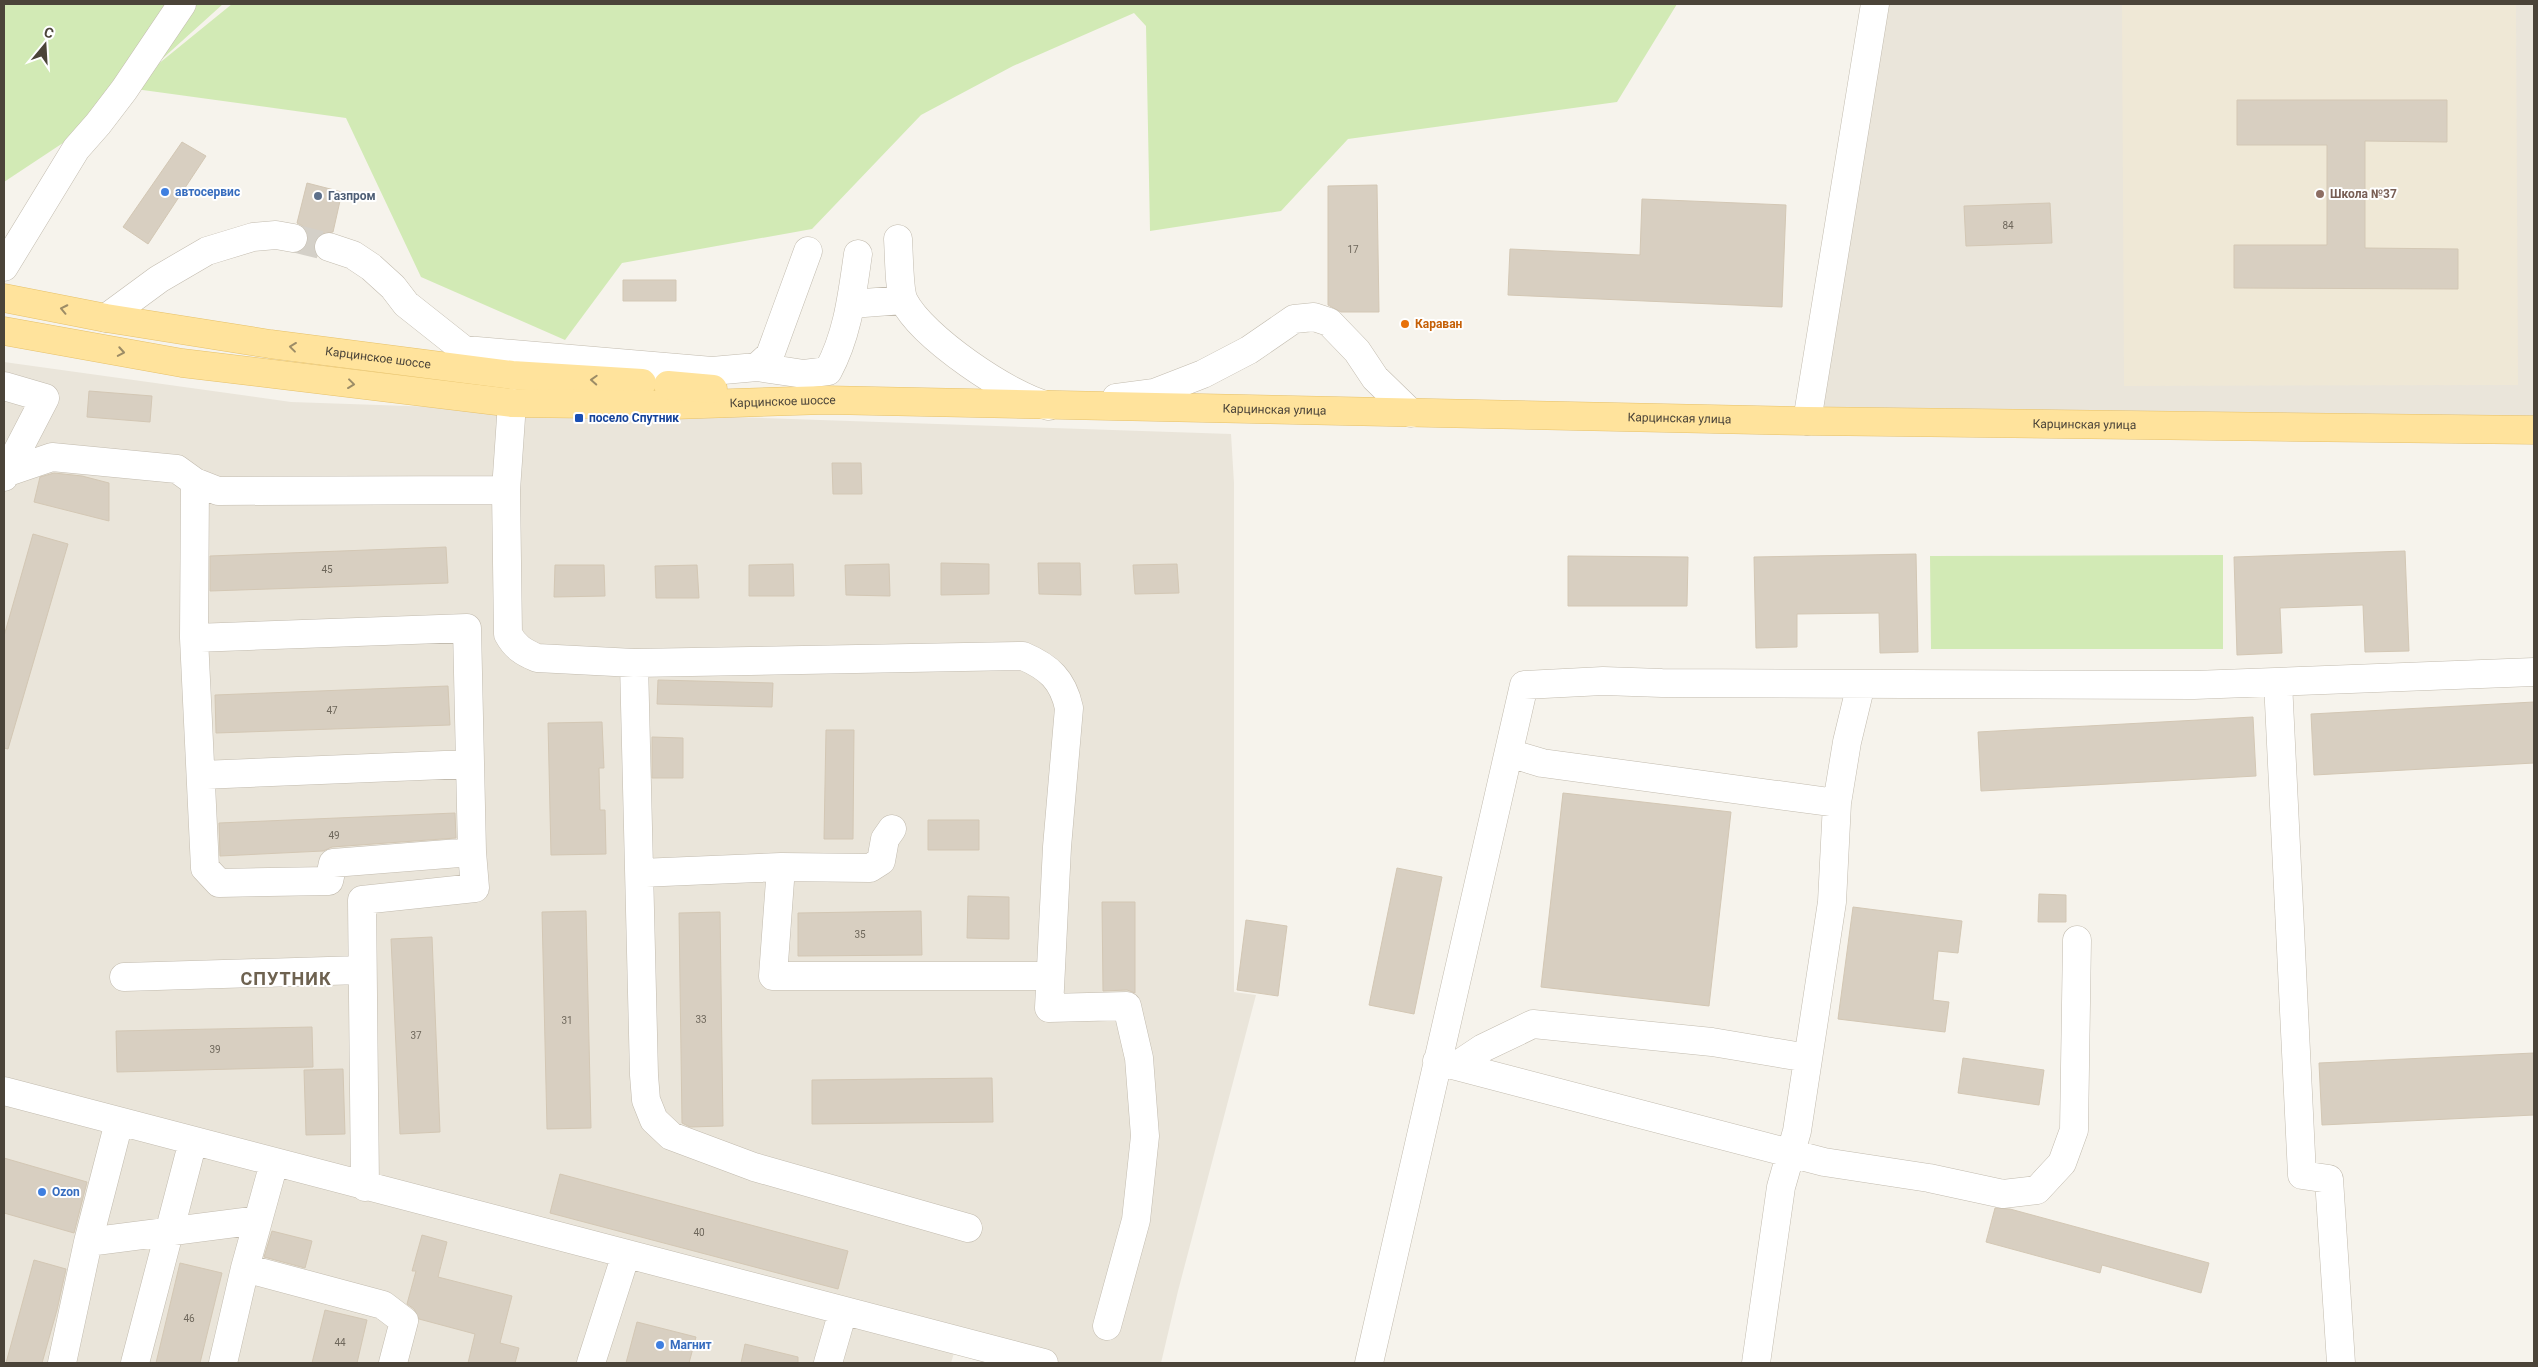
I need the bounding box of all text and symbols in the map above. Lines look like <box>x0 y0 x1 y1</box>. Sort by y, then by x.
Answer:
north arrow <box>20 20 70 70</box>
text: С <box>42 24 56 42</box>
place label: автосервис <box>175 185 240 199</box>
marker: автосервис <box>159 186 171 198</box>
place label: Школа №37 <box>2330 187 2397 201</box>
marker: Школа №37 <box>2314 188 2326 200</box>
place label: Газпром <box>328 189 376 203</box>
marker: Газпром <box>312 190 324 202</box>
house number: 84 <box>2002 220 2014 231</box>
house number: 17 <box>1347 244 1359 255</box>
one-way arrow <box>59 304 68 315</box>
place label: Караван <box>1415 317 1463 331</box>
marker: Караван <box>1399 318 1411 330</box>
one-way arrow <box>289 342 297 353</box>
street label: Карцинское шоссе <box>324 344 432 372</box>
one-way arrow <box>116 346 125 356</box>
one-way arrow <box>589 374 597 385</box>
one-way arrow <box>347 378 355 388</box>
street label: Карцинское шоссе <box>729 393 836 410</box>
street label: Карцинская улица <box>1222 401 1327 418</box>
street label: Карцинская улица <box>1627 410 1732 426</box>
place label: посело Спутник <box>589 411 679 425</box>
marker: посело Спутник <box>573 412 585 424</box>
street label: Карцинская улица <box>2032 417 2136 432</box>
house number: 45 <box>321 564 333 575</box>
house number: 47 <box>326 705 338 716</box>
house number: 49 <box>328 830 340 841</box>
house number: 35 <box>854 929 866 940</box>
district label: СПУТНИК <box>240 968 332 989</box>
house number: 33 <box>695 1014 707 1025</box>
house number: 31 <box>561 1015 573 1026</box>
house number: 37 <box>410 1030 422 1041</box>
house number: 39 <box>209 1044 221 1055</box>
place label: Ozon <box>52 1185 80 1199</box>
marker: Ozon <box>36 1186 48 1198</box>
house number: 40 <box>693 1227 705 1238</box>
house number: 46 <box>183 1313 195 1324</box>
house number: 44 <box>334 1337 346 1348</box>
place label: Магнит <box>670 1338 712 1352</box>
marker: Магнит <box>654 1339 666 1351</box>

